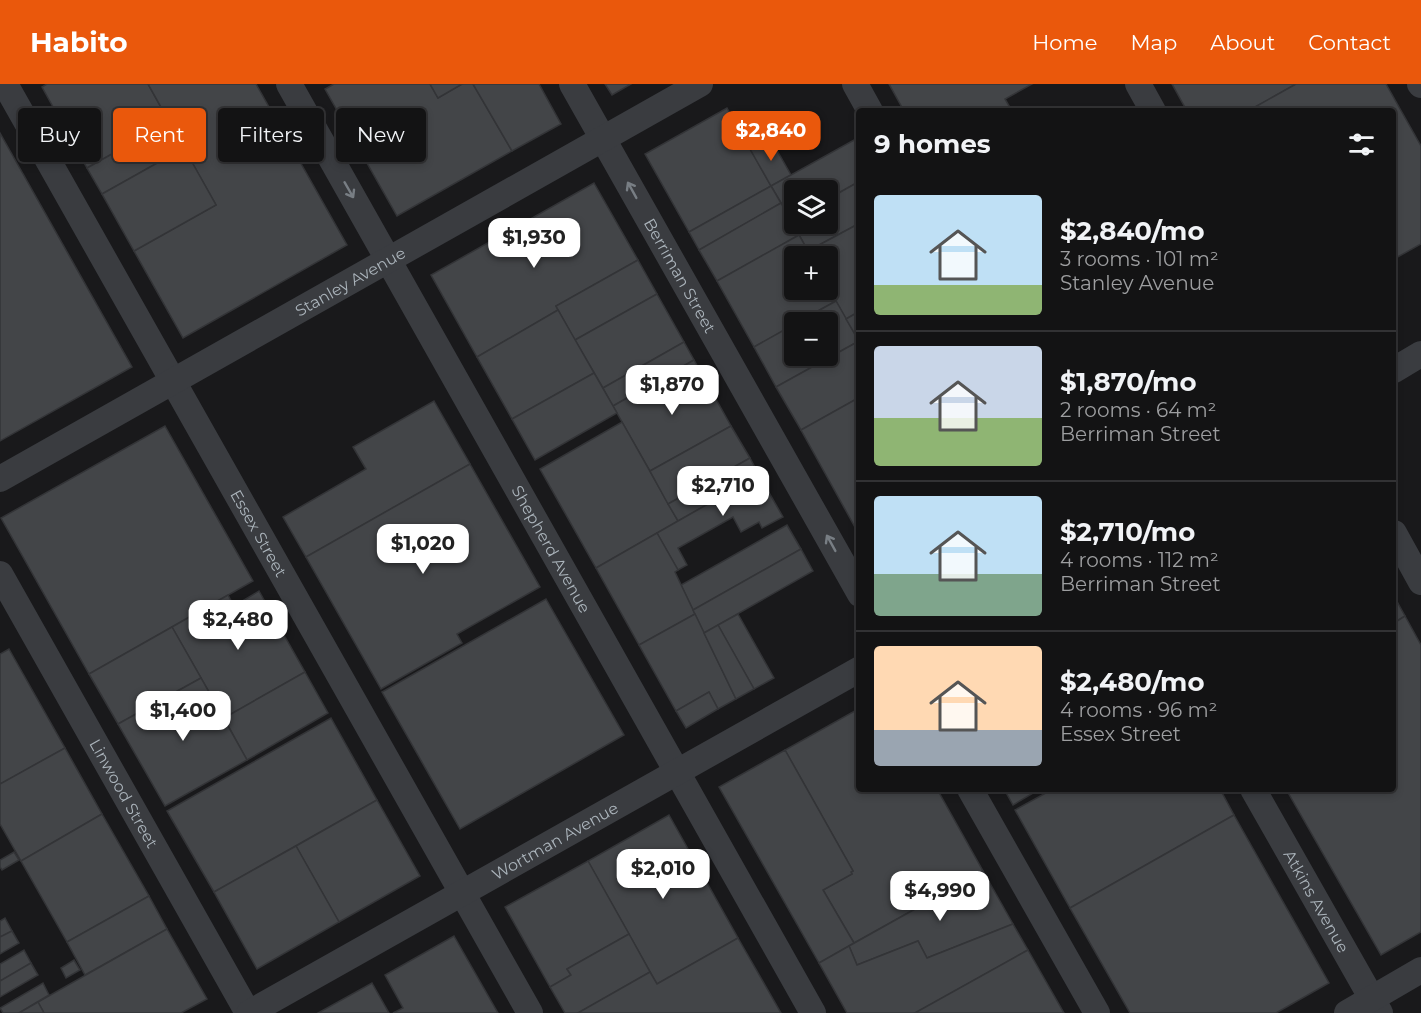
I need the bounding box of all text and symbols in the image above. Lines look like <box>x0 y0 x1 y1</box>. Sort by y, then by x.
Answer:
text: Habito <box>30 25 128 59</box>
text: Home <box>1032 30 1097 55</box>
text: Map <box>1130 30 1177 55</box>
text: About <box>1210 30 1275 55</box>
text: Contact <box>1308 30 1391 55</box>
chip: Buy <box>18 108 101 162</box>
chip: Rent <box>113 108 206 162</box>
chip: Filters <box>218 108 324 162</box>
chip: New <box>336 108 426 162</box>
pin: $2,840 <box>722 111 820 162</box>
text: $2,840 <box>736 118 806 142</box>
text: 9 homes <box>874 128 991 160</box>
icon: filters <box>1345 128 1378 161</box>
map controls <box>784 180 838 366</box>
button: layers <box>784 180 838 234</box>
one-way arrow <box>343 181 355 198</box>
one-way arrow <box>626 182 638 199</box>
street label: Berriman Street <box>640 215 720 337</box>
text: $2,840/mo <box>1060 215 1204 247</box>
pin: $1,930 <box>485 218 583 269</box>
icon: home <box>922 219 994 291</box>
text: $1,930 <box>502 225 566 249</box>
street label: Stanley Avenue <box>292 243 409 320</box>
button: + <box>784 246 838 300</box>
text: 3 rooms · 101 m² <box>1060 247 1219 271</box>
text: Stanley Avenue <box>1060 271 1214 295</box>
button: − <box>784 312 838 366</box>
pin: $1,870 <box>623 365 721 416</box>
text: $1,870/mo <box>1060 366 1196 398</box>
icon: home <box>922 370 994 442</box>
text: $1,870 <box>640 372 704 396</box>
text: 2 rooms · 64 m² <box>1060 398 1216 422</box>
text: Berriman Street <box>1060 422 1221 446</box>
pin: $2,710 <box>674 466 772 517</box>
text: $2,710 <box>691 473 755 497</box>
street label: Shepherd Avenue <box>508 482 595 616</box>
street label: Essex Street <box>227 486 291 580</box>
text: $2,710/mo <box>1060 516 1195 548</box>
icon: home <box>922 520 994 592</box>
pin: $1,020 <box>374 524 472 575</box>
text: $1,020 <box>391 531 455 555</box>
one-way arrow <box>825 535 837 552</box>
text: 4 rooms · 112 m² <box>1060 548 1219 572</box>
text: Berriman Street <box>1060 572 1221 596</box>
pin: $2,480 <box>189 600 287 651</box>
text: $2,480 <box>203 607 273 631</box>
text: $2,480/mo <box>1060 666 1204 698</box>
icon: home <box>922 670 994 742</box>
pin: $1,400 <box>134 691 232 742</box>
text: $1,400 <box>150 698 216 722</box>
text: 4 rooms · 96 m² <box>1060 698 1217 722</box>
text: Essex Street <box>1060 722 1181 746</box>
street label: Linwood Street <box>86 736 162 852</box>
street label: Wortman Avenue <box>488 798 621 884</box>
street label: Atkins Avenue <box>1280 846 1353 956</box>
pin: $2,010 <box>614 849 712 900</box>
text: $2,010 <box>631 856 695 880</box>
pin: $4,990 <box>891 871 989 922</box>
text: $4,990 <box>904 878 976 902</box>

